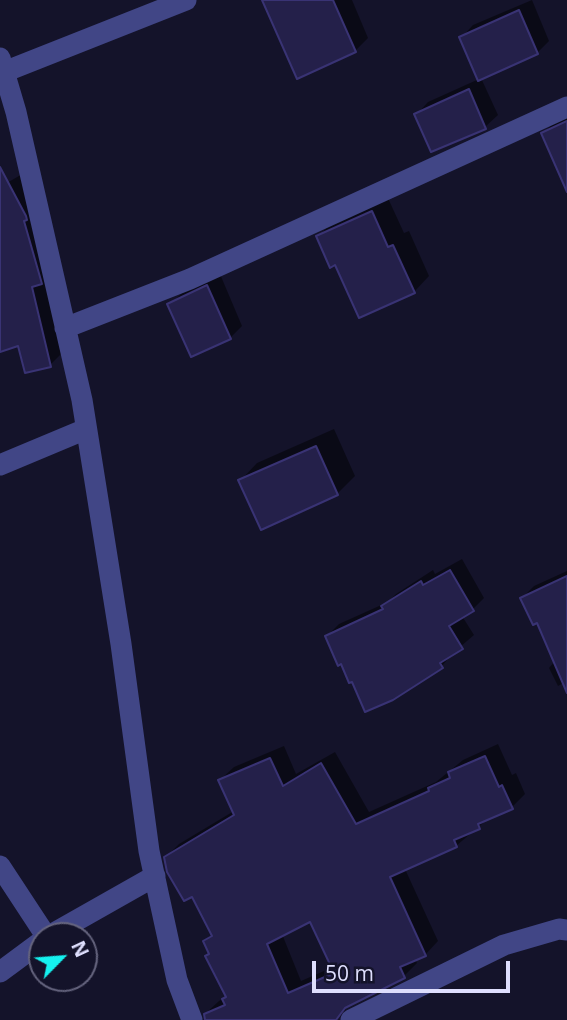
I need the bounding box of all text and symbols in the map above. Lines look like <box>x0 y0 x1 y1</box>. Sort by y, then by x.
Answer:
north arrow <box>28 922 98 992</box>
text: N <box>65 936 95 961</box>
scale bar <box>315 946 513 990</box>
text: 50 m <box>325 959 374 987</box>

